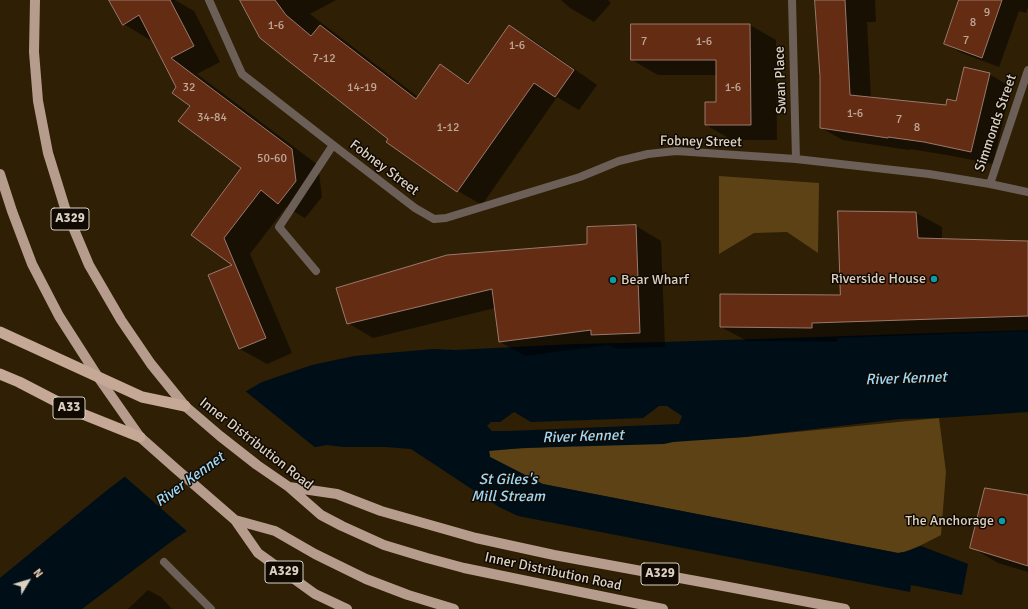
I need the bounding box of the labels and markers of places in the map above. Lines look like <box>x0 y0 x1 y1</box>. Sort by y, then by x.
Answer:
place label: Riverside House <box>831 271 926 287</box>
place label: Bear Wharf <box>621 272 689 288</box>
marker: Riverside House <box>929 274 939 284</box>
marker: Bear Wharf <box>608 275 618 285</box>
place label: The Anchorage <box>905 513 994 529</box>
marker: The Anchorage <box>997 516 1007 526</box>

